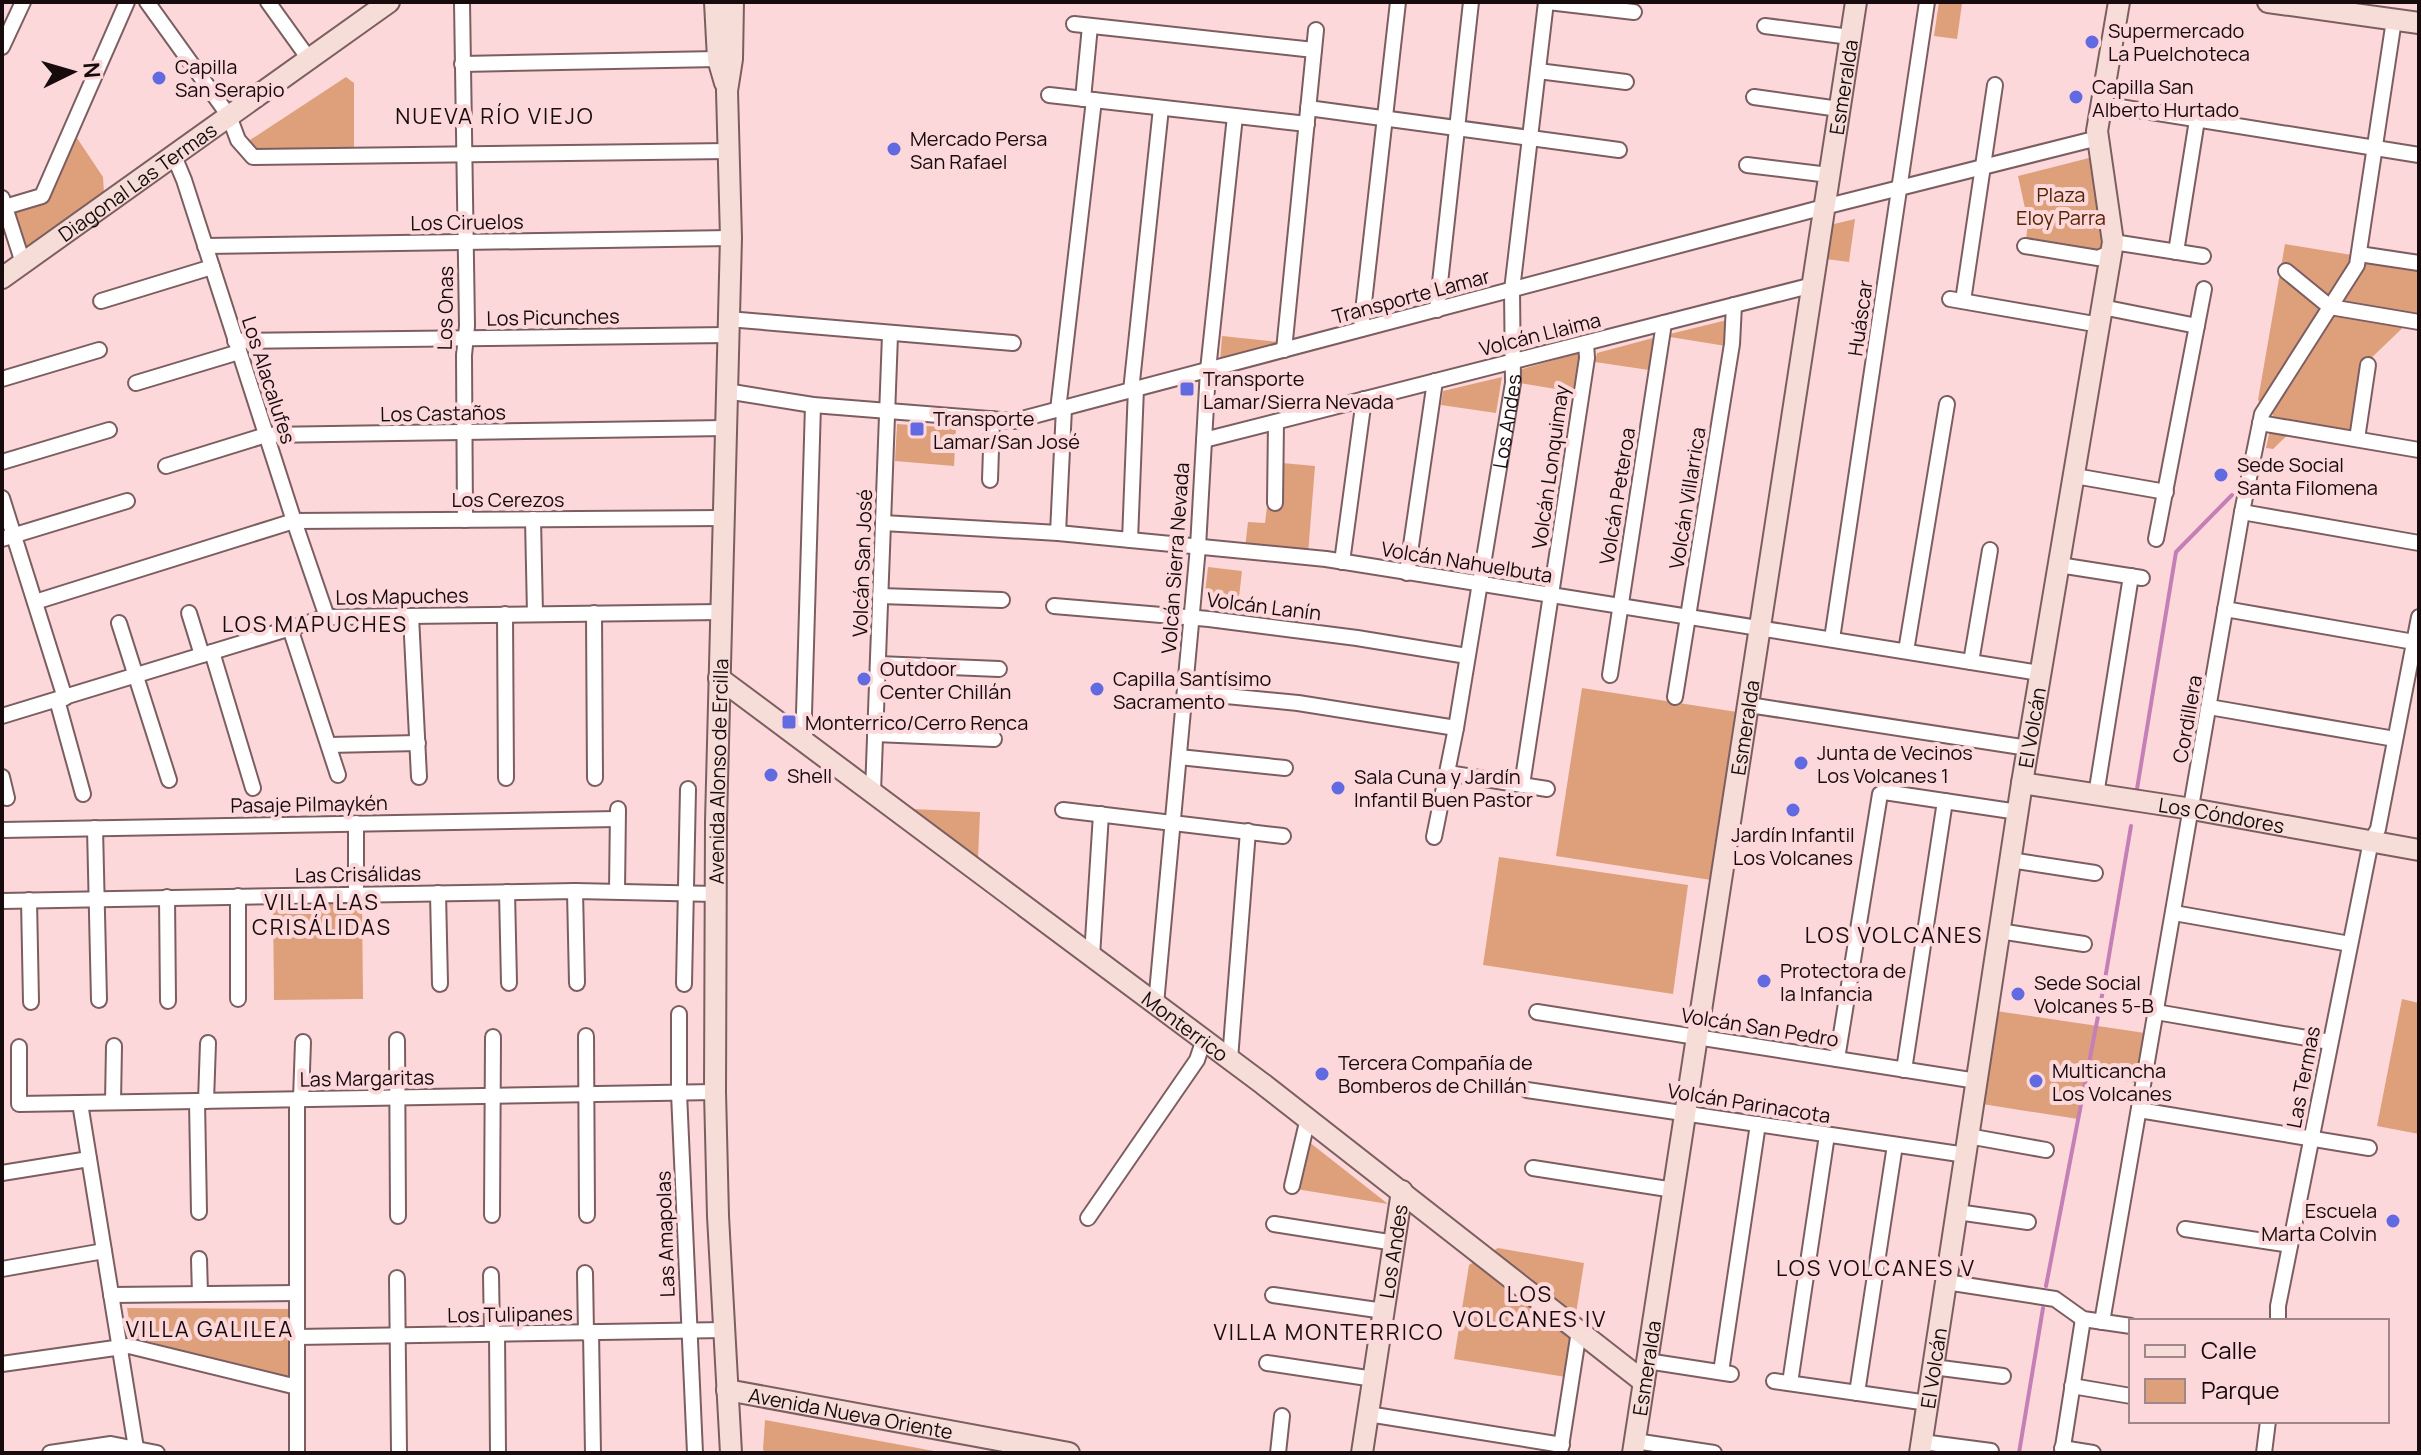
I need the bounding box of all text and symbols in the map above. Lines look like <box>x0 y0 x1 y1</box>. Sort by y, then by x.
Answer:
place label: Supermercado La Puelchoteca <box>2108 17 2250 67</box>
north arrow <box>32 32 112 112</box>
marker: Supermercado La Puelchoteca <box>2083 33 2101 51</box>
street label: Esmeralda <box>1822 37 1864 137</box>
place label: Capilla San Serapio <box>175 53 285 103</box>
text: N <box>76 61 108 79</box>
marker: Capilla San Serapio <box>150 69 168 87</box>
place label: Capilla San Alberto Hurtado <box>2092 73 2239 123</box>
marker: Capilla San Alberto Hurtado <box>2067 88 2085 106</box>
district label: NUEVA RÍO VIEJO <box>395 101 595 131</box>
street label: Diagonal Las Termas <box>53 116 222 247</box>
place label: Mercado Persa San Rafael <box>910 125 1047 175</box>
marker: Mercado Persa San Rafael <box>885 140 903 158</box>
park label: Plaza Eloy Parra <box>2016 181 2106 231</box>
street label: Los Ciruelos <box>410 208 524 236</box>
street label: Transporte Lamar <box>1329 262 1493 330</box>
street label: Los Onas <box>431 266 459 350</box>
street label: Huáscar <box>1841 278 1879 358</box>
street label: Los Picunches <box>486 302 620 332</box>
street label: Volcán Llaima <box>1477 306 1603 362</box>
street label: Los Alacalufes <box>236 313 302 447</box>
place label: Transporte Lamar/Sierra Nevada <box>1203 365 1394 415</box>
street label: Los Andes <box>1486 374 1527 470</box>
marker: Transporte Lamar/Sierra Nevada <box>1178 380 1196 398</box>
street label: Volcán Lonquimay <box>1525 383 1575 551</box>
street label: Los Castaños <box>380 398 506 428</box>
place label: Transporte Lamar/San José <box>933 405 1080 455</box>
marker: Transporte Lamar/San José <box>908 420 926 438</box>
street label: Volcán Villarrica <box>1662 425 1712 571</box>
street label: Volcán Peteroa <box>1593 426 1641 566</box>
place label: Sede Social Santa Filomena <box>2237 451 2378 501</box>
street label: Volcán Sierra Nevada <box>1155 461 1195 655</box>
marker: Sede Social Santa Filomena <box>2212 466 2230 484</box>
street label: Los Cerezos <box>451 486 565 513</box>
street label: Volcán San José <box>846 489 878 637</box>
street label: Volcán Nahuelbuta <box>1379 535 1555 589</box>
street label: Los Mapuches <box>335 581 469 611</box>
street label: Volcán Lanín <box>1205 586 1323 626</box>
district label: LOS MAPUCHES <box>222 609 408 639</box>
place label: Outdoor Center Chillán <box>880 655 1011 705</box>
street label: Avenida Alonso de Ercilla <box>702 658 734 884</box>
place label: Capilla Santísimo Sacramento <box>1113 665 1271 715</box>
marker: Outdoor Center Chillán <box>855 670 873 688</box>
street label: Cordillera <box>2166 673 2208 765</box>
street label: Esmeralda <box>1724 678 1765 777</box>
marker: Capilla Santísimo Sacramento <box>1088 680 1106 698</box>
street label: El Volcán <box>2011 685 2051 770</box>
place label: Monterrico/Cerro Renca <box>805 709 1028 736</box>
marker: Monterrico/Cerro Renca <box>780 713 798 731</box>
place label: Junta de Vecinos Los Volcanes 1 <box>1817 739 1973 789</box>
marker: Junta de Vecinos Los Volcanes 1 <box>1792 754 1810 772</box>
place label: Shell <box>787 762 832 789</box>
place label: Sala Cuna y Jardín Infantil Buen Pastor <box>1354 763 1533 813</box>
marker: Shell <box>762 766 780 784</box>
marker: Sala Cuna y Jardín Infantil Buen Pastor <box>1329 779 1347 797</box>
street label: Pasaje Pilmaykén <box>230 789 388 819</box>
street label: Los Cóndores <box>2157 791 2287 839</box>
marker: Jardín Infantil Los Volcanes <box>1784 801 1802 819</box>
place label: Jardín Infantil Los Volcanes <box>1731 821 1855 871</box>
street label: Las Crisálidas <box>295 859 421 889</box>
district label: VILLA LAS CRISÁLIDAS <box>252 887 392 942</box>
district label: LOS VOLCANES <box>1805 920 1983 950</box>
place label: Protectora de la Infancia <box>1780 957 1906 1007</box>
place label: Sede Social Volcanes 5-B <box>2034 969 2154 1019</box>
marker: Protectora de la Infancia <box>1755 972 1773 990</box>
street label: Monterrico <box>1137 985 1234 1067</box>
marker: Sede Social Volcanes 5-B <box>2009 985 2027 1003</box>
street label: Volcán San Pedro <box>1679 1001 1841 1053</box>
street label: Las Termas <box>2280 1024 2326 1130</box>
place label: Tercera Compañía de Bomberos de Chillán <box>1338 1049 1533 1099</box>
place label: Multicancha Los Volcanes <box>2052 1057 2172 1107</box>
street label: Las Margaritas <box>299 1063 435 1093</box>
marker: Tercera Compañía de Bomberos de Chillán <box>1313 1065 1331 1083</box>
marker: Multicancha Los Volcanes <box>2027 1072 2045 1090</box>
street label: Volcán Parinacota <box>1666 1077 1832 1129</box>
street label: Las Amapolas <box>649 1170 681 1298</box>
place label: Escuela Marta Colvin <box>2261 1197 2377 1247</box>
street label: Los Andes <box>1372 1202 1413 1300</box>
marker: Escuela Marta Colvin <box>2384 1212 2402 1230</box>
district label: LOS VOLCANES V <box>1776 1253 1976 1283</box>
district label: LOS VOLCANES IV <box>1453 1279 1607 1334</box>
street label: Los Tulipanes <box>447 1299 573 1329</box>
district label: VILLA GALILEA <box>126 1314 294 1344</box>
district label: VILLA MONTERRICO <box>1214 1317 1444 1347</box>
street label: Esmeralda <box>1625 1318 1667 1418</box>
legend <box>2129 1319 2389 1423</box>
street label: El Volcán <box>1913 1326 1952 1410</box>
text: Calle <box>2201 1333 2257 1366</box>
text: Parque <box>2201 1373 2279 1406</box>
street label: Avenida Nueva Oriente <box>747 1381 955 1445</box>

